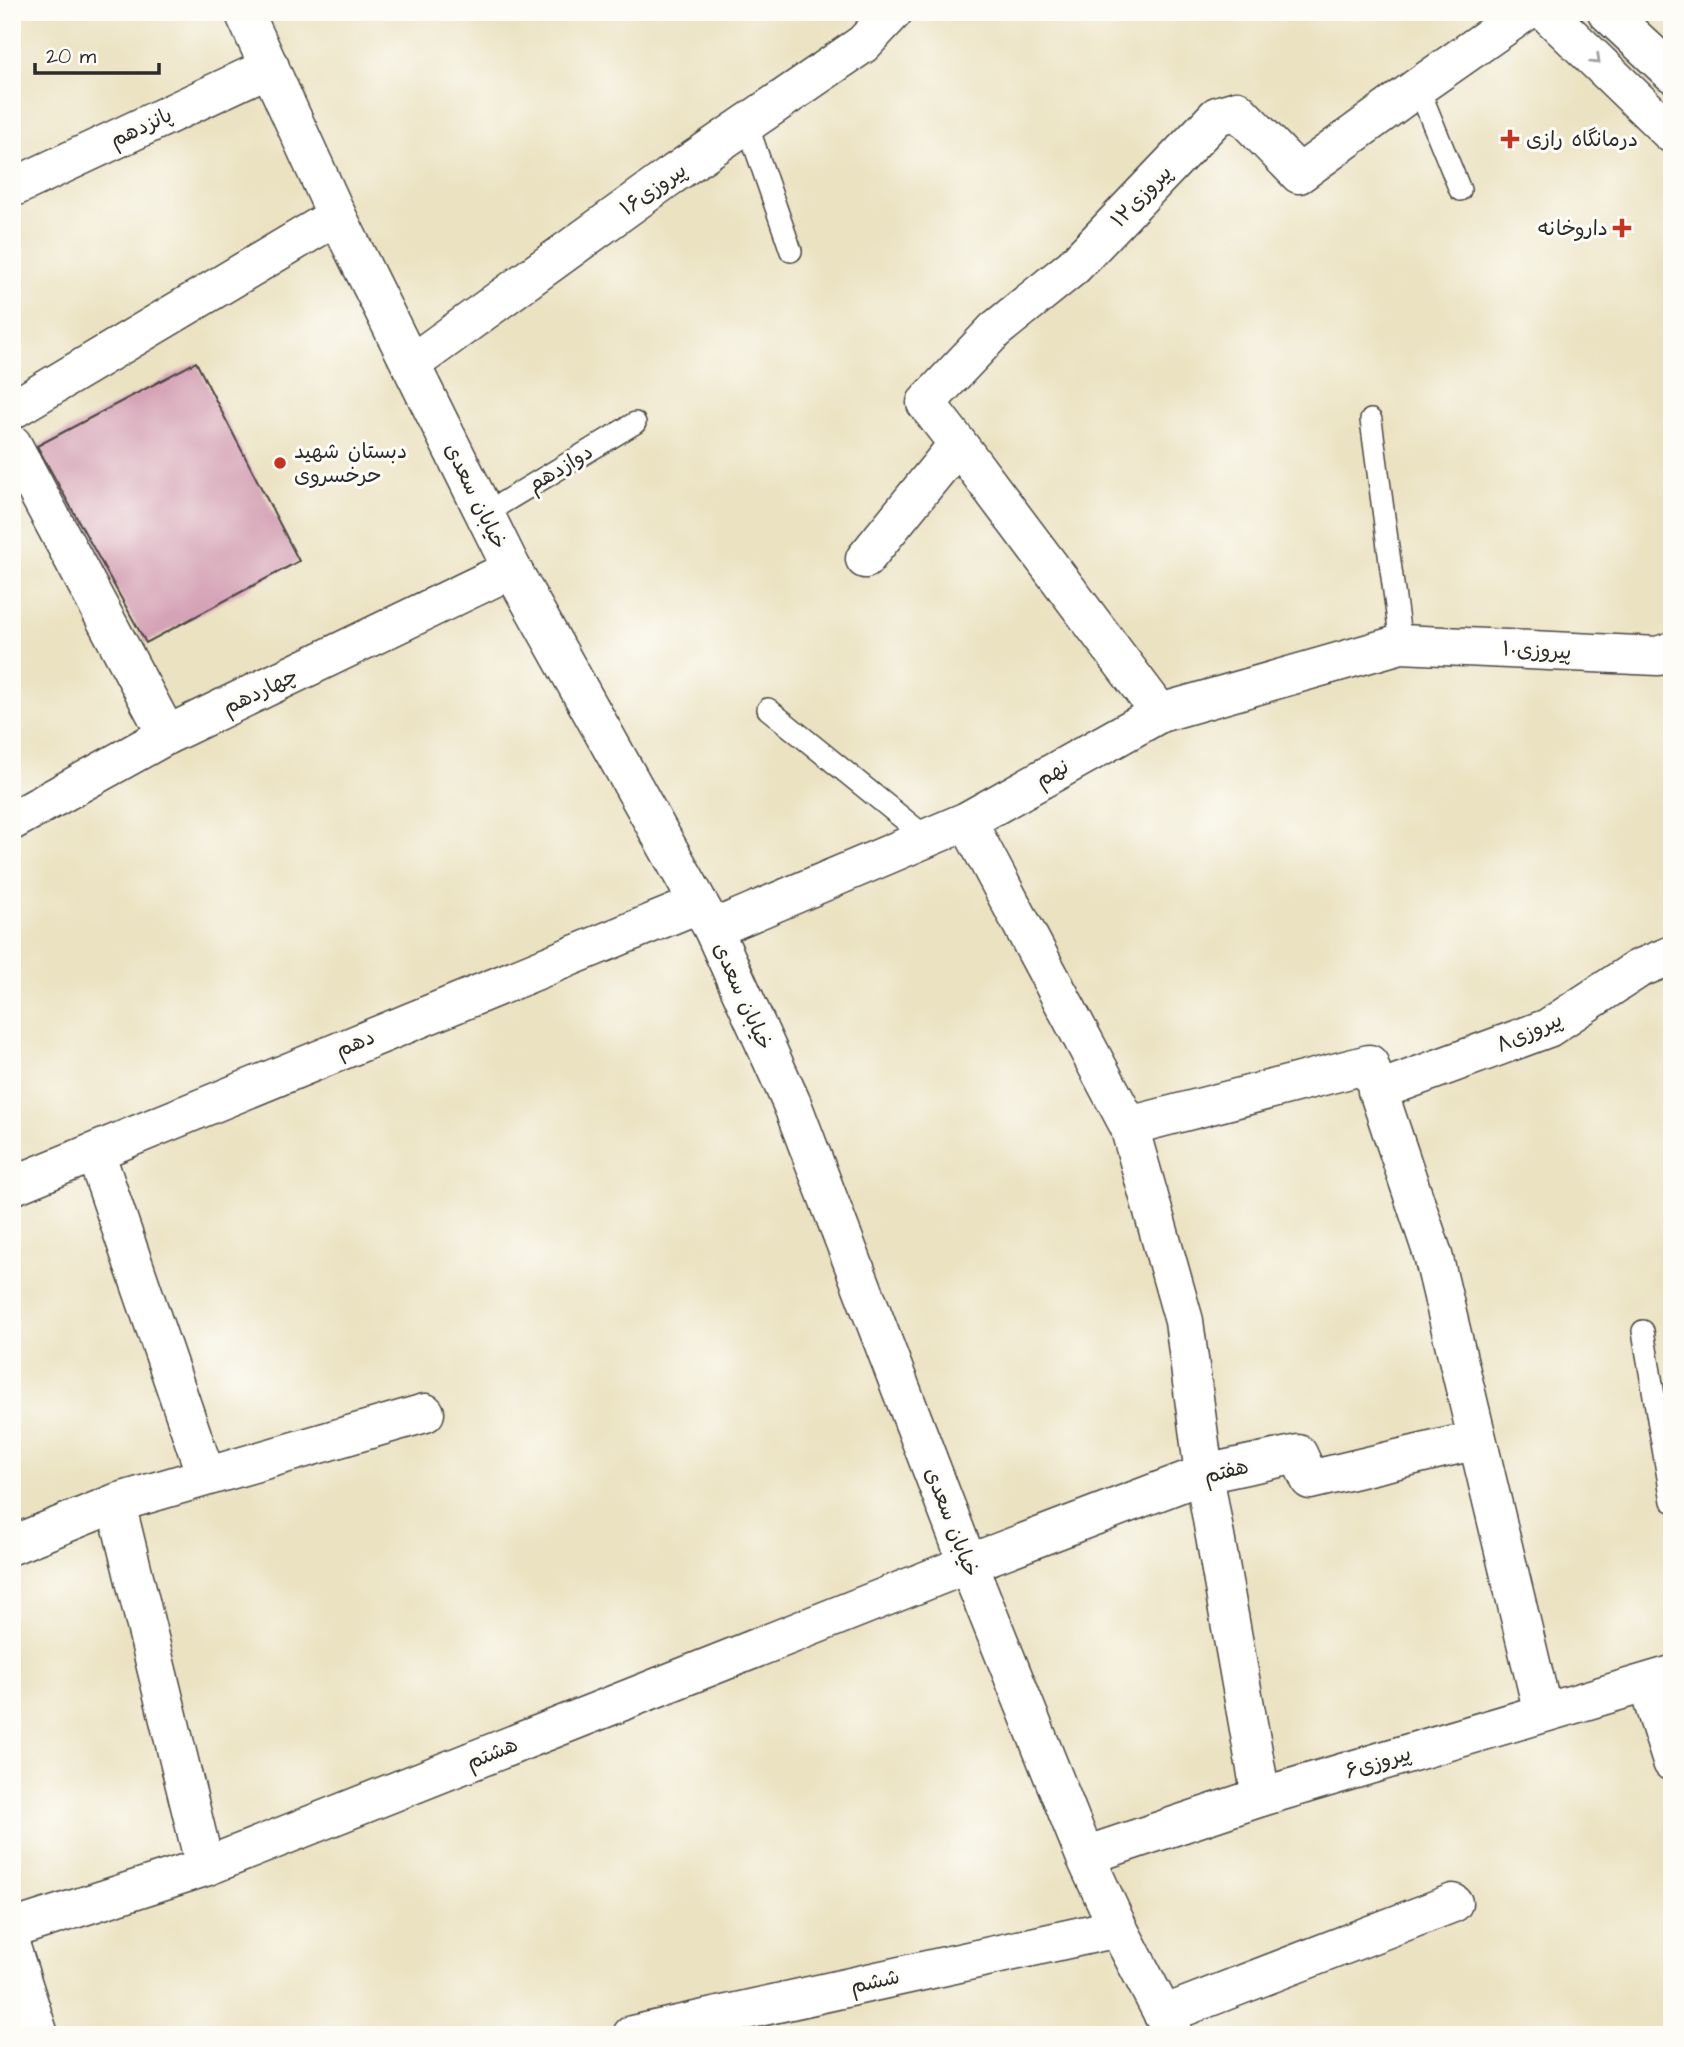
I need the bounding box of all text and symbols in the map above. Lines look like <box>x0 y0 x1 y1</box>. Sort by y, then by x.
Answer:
scale bar <box>35 32 159 76</box>
text: 20 m <box>46 42 97 71</box>
one-way arrow <box>1587 51 1600 64</box>
street label: پانزدهم <box>105 100 177 155</box>
place label: درمانگاه رازی <box>1526 125 1638 154</box>
marker: درمانگاه رازی <box>1500 129 1520 149</box>
street label: پیروزی۱۶ <box>614 156 692 223</box>
street label: پیروزی۱۲ <box>1104 159 1178 234</box>
place label: داروخانه <box>1538 214 1608 243</box>
marker: داروخانه <box>1614 220 1630 236</box>
place label: دبستان شهید حرخسروی <box>294 437 407 490</box>
street label: خیابان سعدی <box>437 438 514 554</box>
street label: دوازدهم <box>522 438 599 500</box>
marker: دبستان شهید حرخسروی <box>272 455 288 471</box>
street label: پیروزی۱۰ <box>1502 634 1572 667</box>
street label: چهاردهم <box>218 661 303 723</box>
street label: نهم <box>1030 752 1075 795</box>
street label: خیابان سعدی <box>706 938 779 1055</box>
street label: پیروزی۸ <box>1492 1005 1567 1060</box>
street label: دهم <box>331 1022 380 1065</box>
street label: هفتم <box>1201 1452 1252 1492</box>
street label: خیابان سعدی <box>917 1463 986 1581</box>
street label: هشتم <box>462 1730 523 1778</box>
street label: پیروزی۶ <box>1342 1739 1415 1786</box>
street label: ششم <box>848 1962 903 2002</box>

